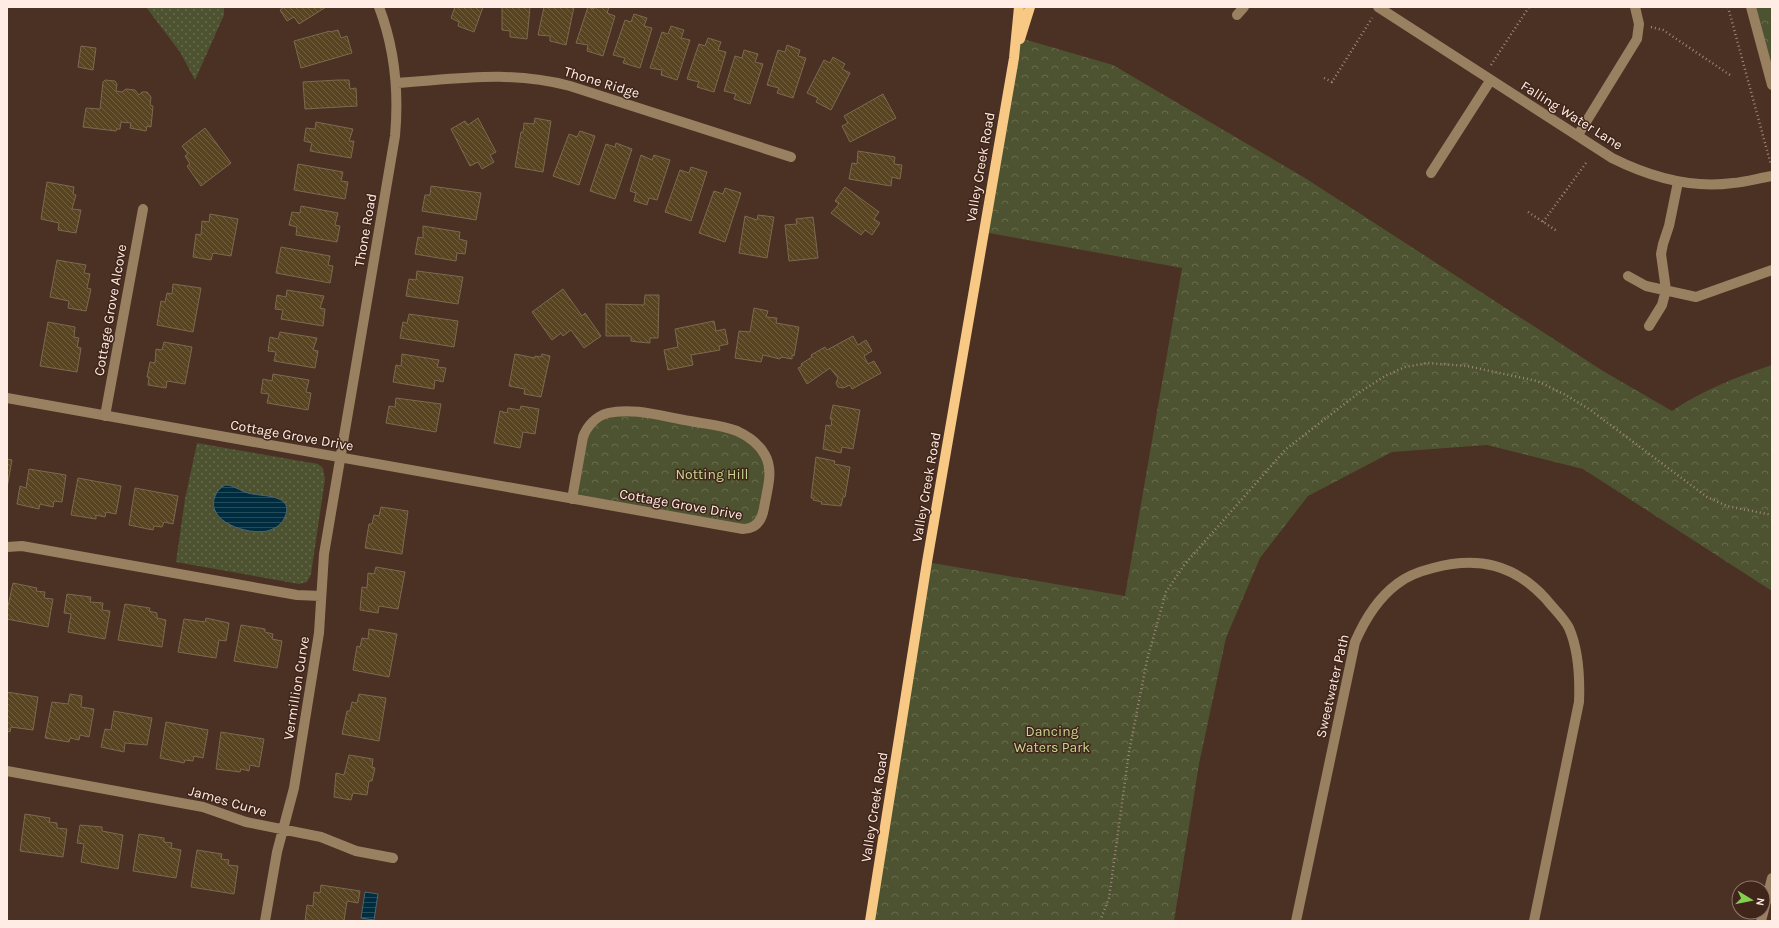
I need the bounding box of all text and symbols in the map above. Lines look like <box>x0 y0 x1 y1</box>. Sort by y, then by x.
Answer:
street label: Thone Ridge <box>562 63 642 102</box>
street label: Falling Water Lane <box>1518 77 1626 154</box>
street label: Valley Creek Road <box>962 111 999 223</box>
street label: Thone Road <box>351 192 380 268</box>
street label: Cottage Grove Alcove <box>91 243 130 377</box>
street label: Cottage Grove Drive <box>229 416 355 455</box>
street label: Valley Creek Road <box>908 431 945 543</box>
park label: Notting Hill <box>676 466 748 483</box>
street label: Cottage Grove Drive <box>618 485 744 524</box>
street label: Sweetwater Path <box>1312 633 1353 740</box>
street label: Vermillion Curve <box>280 635 313 741</box>
park label: Dancing Waters Park <box>1014 723 1090 756</box>
street label: Valley Creek Road <box>857 751 892 863</box>
street label: James Curve <box>187 782 269 821</box>
north arrow <box>1731 880 1771 920</box>
text: N <box>1753 897 1767 907</box>

